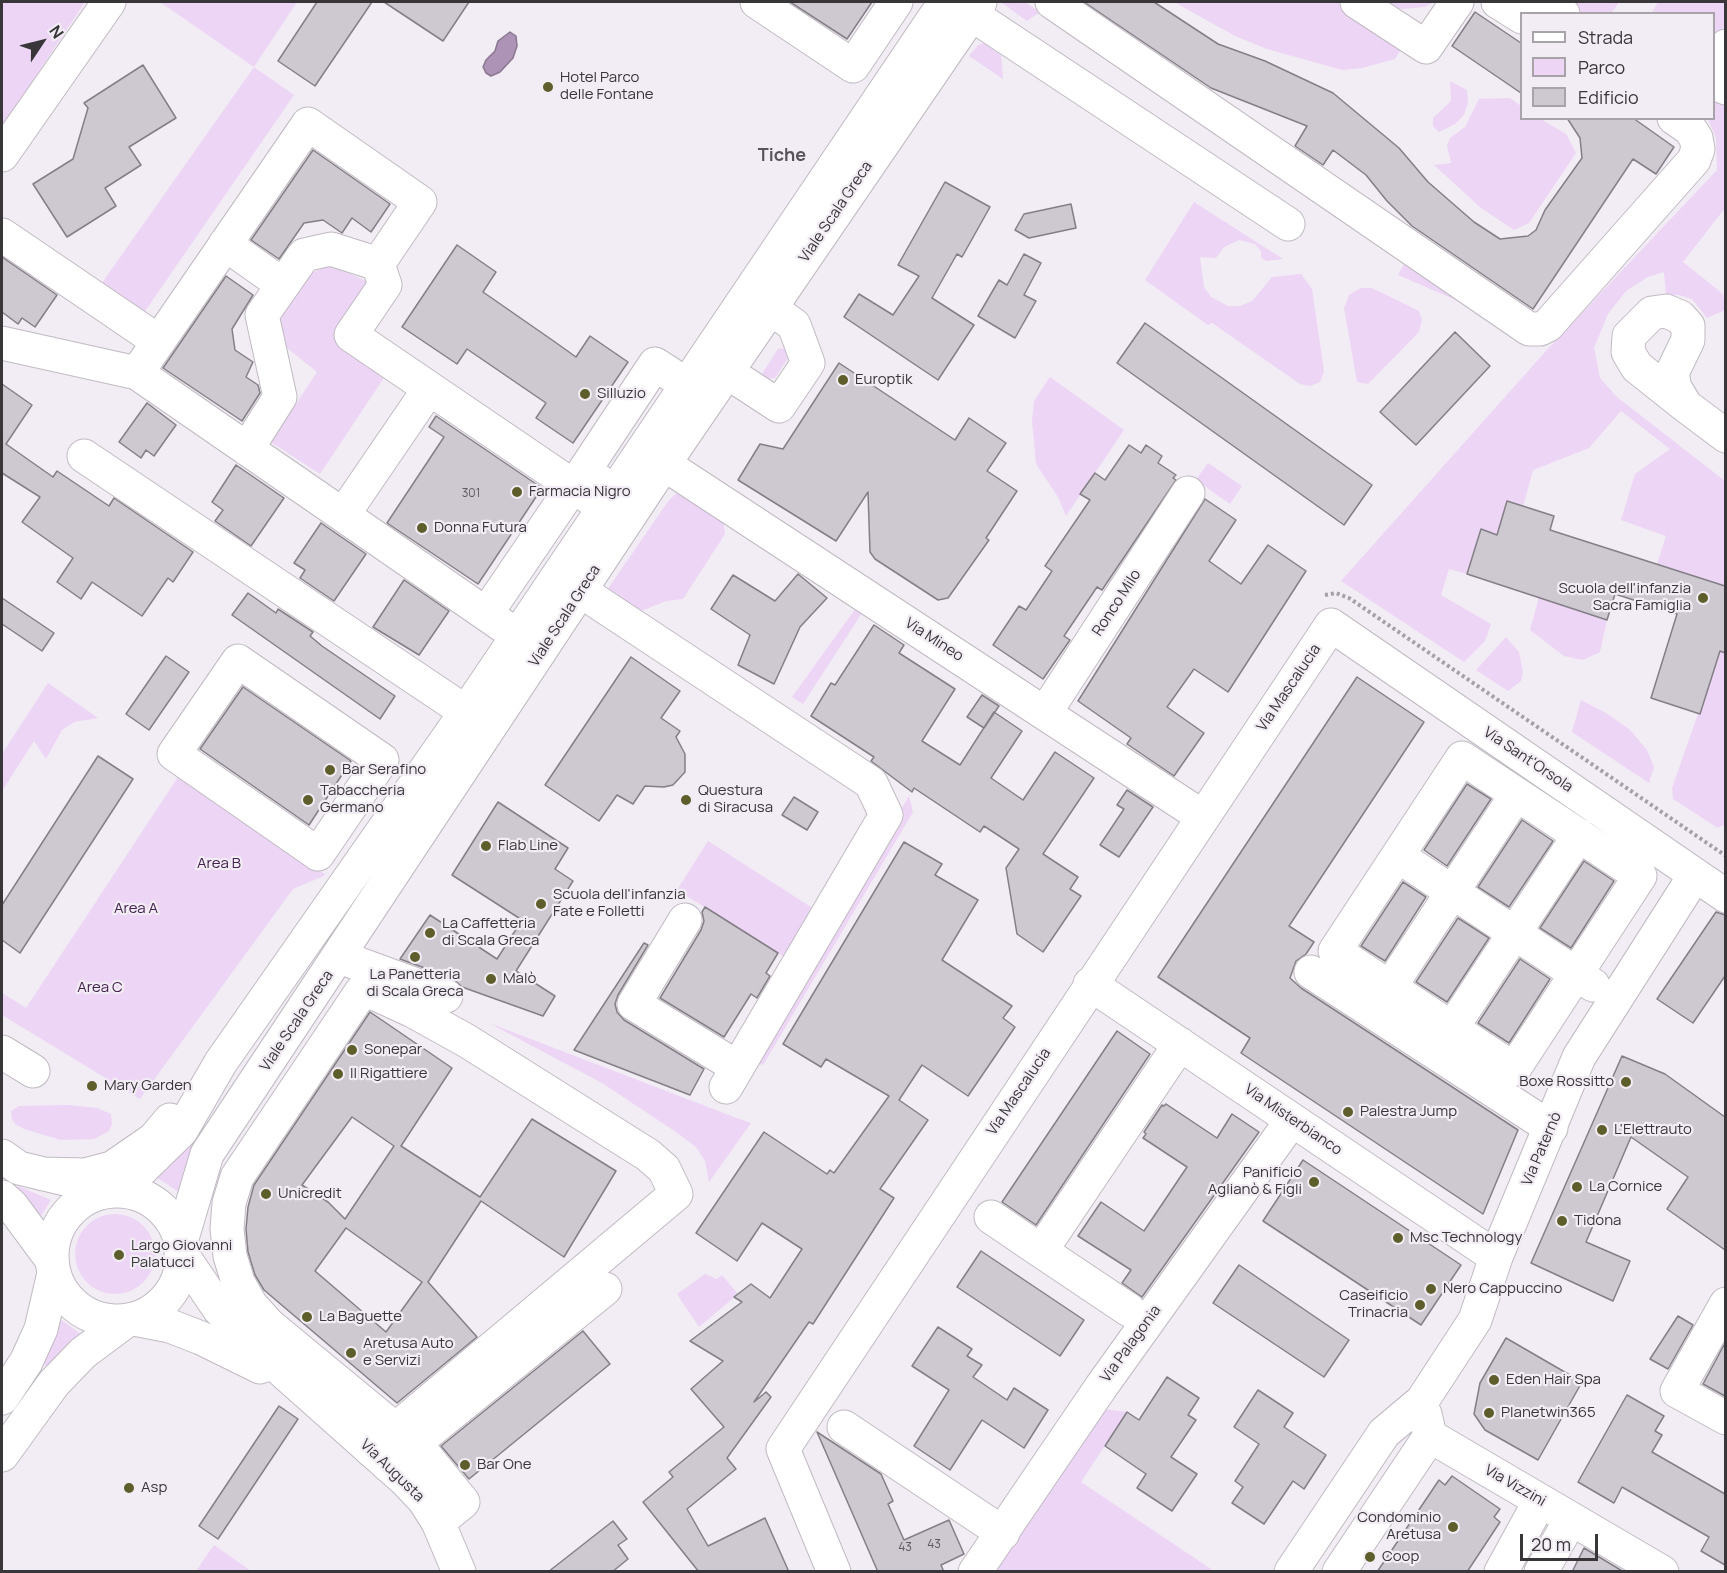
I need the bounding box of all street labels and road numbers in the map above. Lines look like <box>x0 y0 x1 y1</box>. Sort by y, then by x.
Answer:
street label: Viale Scala Greca <box>796 158 876 266</box>
street label: Viale Scala Greca <box>525 562 605 670</box>
street label: Ronco Milo <box>1089 566 1145 640</box>
street label: Via Mineo <box>901 614 967 666</box>
street label: Via Mascalucia <box>1253 641 1325 735</box>
street label: Via Sant'Orsola <box>1480 724 1576 796</box>
street label: Viale Scala Greca <box>257 967 337 1075</box>
street label: Via Mascalucia <box>983 1045 1055 1139</box>
street label: Via Misterbianco <box>1241 1081 1345 1159</box>
street label: Via Paternò <box>1518 1109 1566 1189</box>
street label: Via Palagonia <box>1097 1302 1165 1386</box>
street label: Via Augusta <box>356 1436 428 1506</box>
street label: Via Vizzini <box>1481 1461 1549 1511</box>

